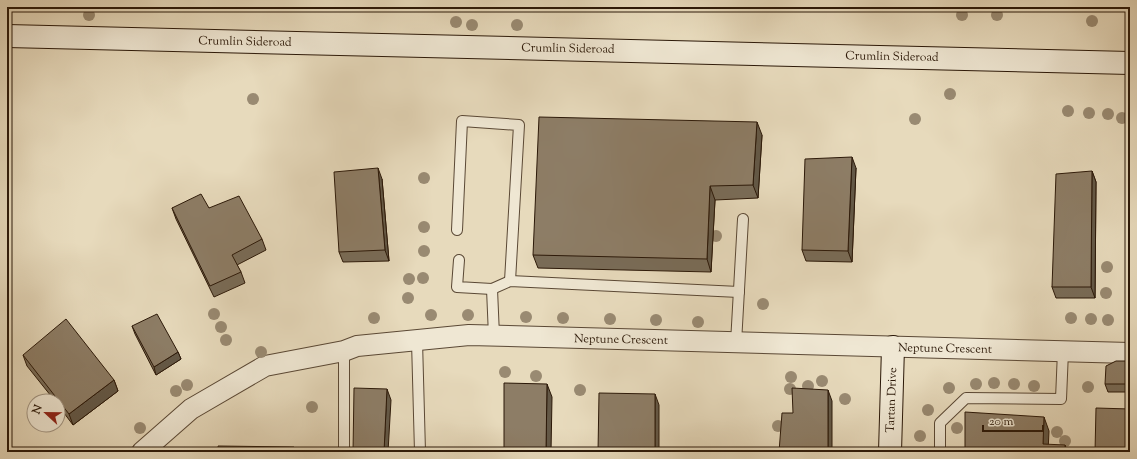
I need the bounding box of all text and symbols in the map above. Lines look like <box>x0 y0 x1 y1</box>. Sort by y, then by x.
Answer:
street label: Crumlin Sideroad <box>198 32 292 52</box>
street label: Crumlin Sideroad <box>521 39 615 59</box>
street label: Crumlin Sideroad <box>845 47 939 67</box>
street label: Neptune Crescent <box>574 330 668 350</box>
street label: Neptune Crescent <box>898 339 992 359</box>
street label: Tartan Drive <box>882 367 902 433</box>
north arrow <box>26 393 66 433</box>
text: N <box>28 402 47 418</box>
scale bar <box>983 407 1043 433</box>
text: 20 m <box>989 413 1014 431</box>

